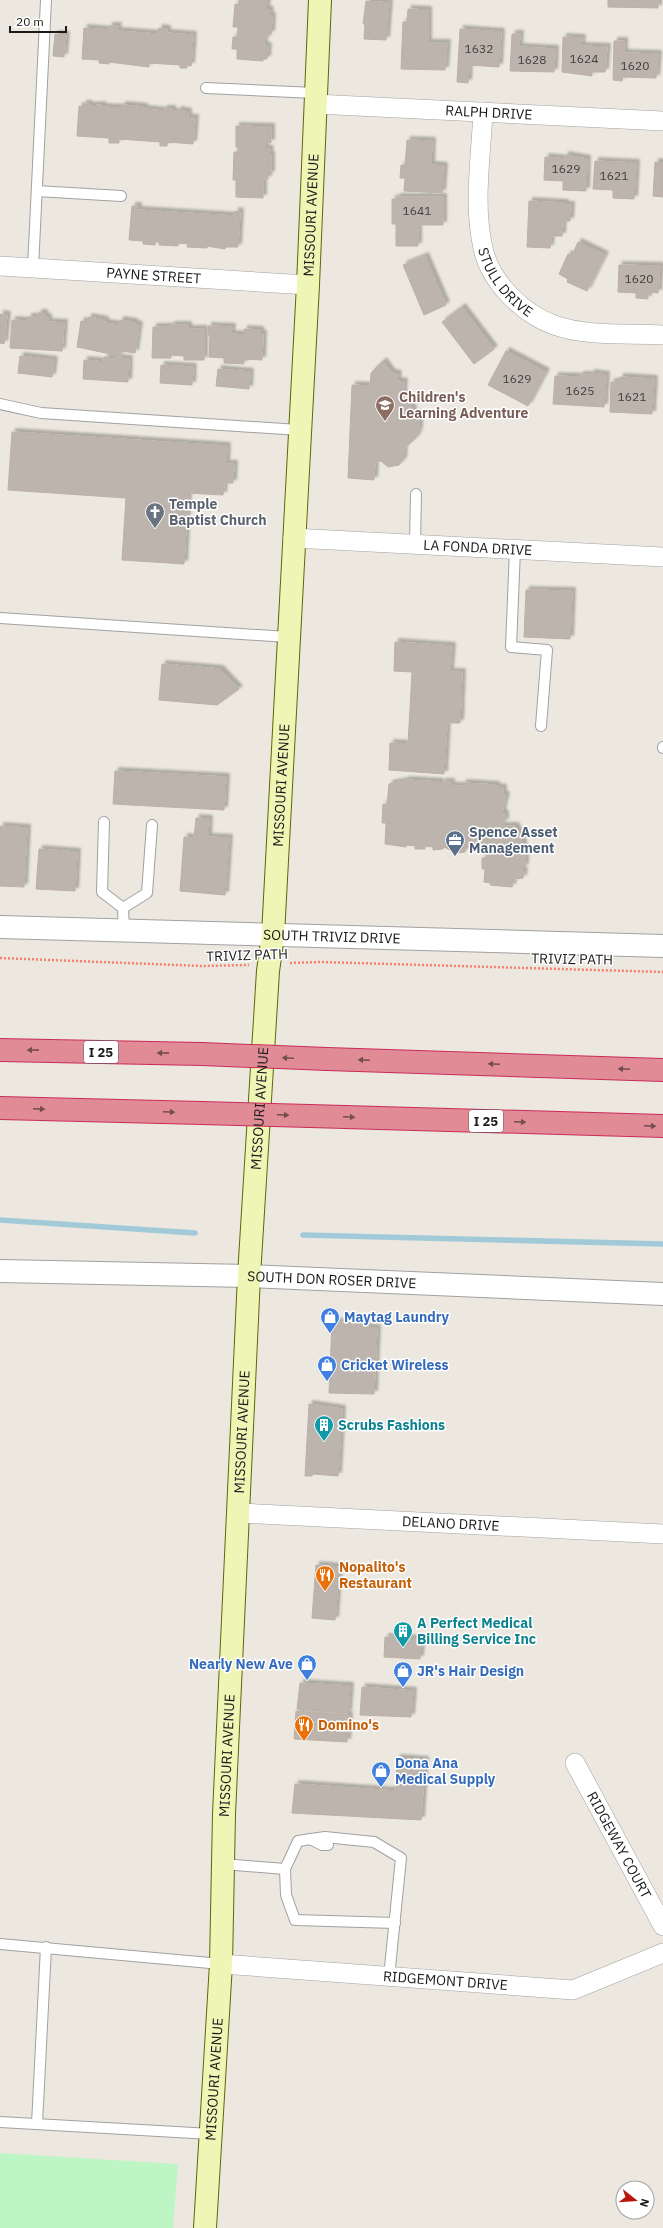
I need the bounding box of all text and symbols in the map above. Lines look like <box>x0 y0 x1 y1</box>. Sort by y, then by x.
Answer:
scale bar <box>10 8 66 34</box>
text: 20 m <box>16 14 44 29</box>
house number: 1632 <box>465 41 493 56</box>
house number: 1624 <box>570 51 598 66</box>
house number: 1628 <box>518 52 546 67</box>
house number: 1620 <box>621 58 649 73</box>
street label: RALPH DRIVE <box>445 101 533 124</box>
street label: MISSOURI AVENUE <box>299 153 323 277</box>
house number: 1629 <box>552 161 580 176</box>
house number: 1621 <box>600 168 628 183</box>
house number: 1641 <box>403 203 431 218</box>
street label: STULL DRIVE <box>474 245 537 321</box>
street label: PAYNE STREET <box>106 264 202 287</box>
house number: 1620 <box>625 271 653 286</box>
house number: 1629 <box>503 371 531 386</box>
house number: 1625 <box>566 383 594 398</box>
place label: Children's Learning Adventure <box>399 388 529 422</box>
house number: 1621 <box>618 389 646 404</box>
school or university icon: Children's Learning Adventure <box>374 394 396 422</box>
place label: Temple Baptist Church <box>169 495 267 529</box>
church icon: Temple Baptist Church <box>144 501 166 529</box>
street label: LA FONDA DRIVE <box>423 536 533 559</box>
street label: MISSOURI AVENUE <box>269 723 293 847</box>
place label: Spence Asset Management <box>469 823 558 857</box>
office icon: Spence Asset Management <box>444 829 466 857</box>
street label: SOUTH TRIVIZ DRIVE <box>263 926 401 947</box>
street label: TRIVIZ PATH <box>206 945 288 965</box>
street label: TRIVIZ PATH <box>531 949 613 969</box>
road number: I 25 <box>84 1041 118 1063</box>
street label: MISSOURI AVENUE <box>247 1046 272 1170</box>
one-way arrow <box>26 1047 39 1053</box>
one-way arrow <box>156 1050 169 1056</box>
one-way arrow <box>282 1054 294 1061</box>
one-way arrow <box>358 1057 370 1064</box>
one-way arrow <box>488 1061 500 1068</box>
one-way arrow <box>618 1065 630 1072</box>
one-way arrow <box>33 1105 45 1112</box>
one-way arrow <box>163 1109 176 1115</box>
road number: I 25 <box>469 1110 503 1132</box>
one-way arrow <box>277 1112 289 1119</box>
one-way arrow <box>343 1114 355 1121</box>
one-way arrow <box>514 1119 526 1126</box>
one-way arrow <box>644 1123 657 1129</box>
street label: SOUTH DON ROSER DRIVE <box>247 1267 417 1292</box>
shop icon: Maytag Laundry <box>319 1306 341 1334</box>
place label: Maytag Laundry <box>344 1308 450 1326</box>
shop icon: Cricket Wireless <box>316 1354 338 1382</box>
place label: Cricket Wireless <box>341 1356 448 1374</box>
street label: MISSOURI AVENUE <box>230 1370 254 1494</box>
building icon: Scrubs Fashions <box>313 1414 335 1442</box>
place label: Scrubs Fashions <box>338 1416 445 1434</box>
street label: DELANO DRIVE <box>402 1512 500 1535</box>
place label: Nopalito's Restaurant <box>339 1558 412 1592</box>
restaurant icon: Nopalito's Restaurant <box>314 1564 336 1592</box>
place label: A Perfect Medical Billing Service Inc <box>417 1614 536 1648</box>
building icon: A Perfect Medical Billing Service Inc <box>392 1620 414 1648</box>
shop icon: Nearly New Ave <box>296 1653 318 1681</box>
place label: Nearly New Ave <box>189 1655 293 1673</box>
shop icon: JR's Hair Design <box>392 1660 414 1688</box>
place label: JR's Hair Design <box>417 1662 524 1680</box>
street label: MISSOURI AVENUE <box>215 1694 239 1817</box>
restaurant icon: Domino's <box>293 1714 315 1742</box>
place label: Domino's <box>318 1716 379 1734</box>
place label: Dona Ana Medical Supply <box>395 1754 496 1788</box>
shop icon: Dona Ana Medical Supply <box>370 1760 392 1788</box>
street label: RIDGEWAY COURT <box>583 1788 655 1901</box>
street label: RIDGEMONT DRIVE <box>382 1967 508 1994</box>
street label: MISSOURI AVENUE <box>201 2017 227 2141</box>
north arrow <box>615 2180 655 2220</box>
text: N <box>637 2197 652 2209</box>

